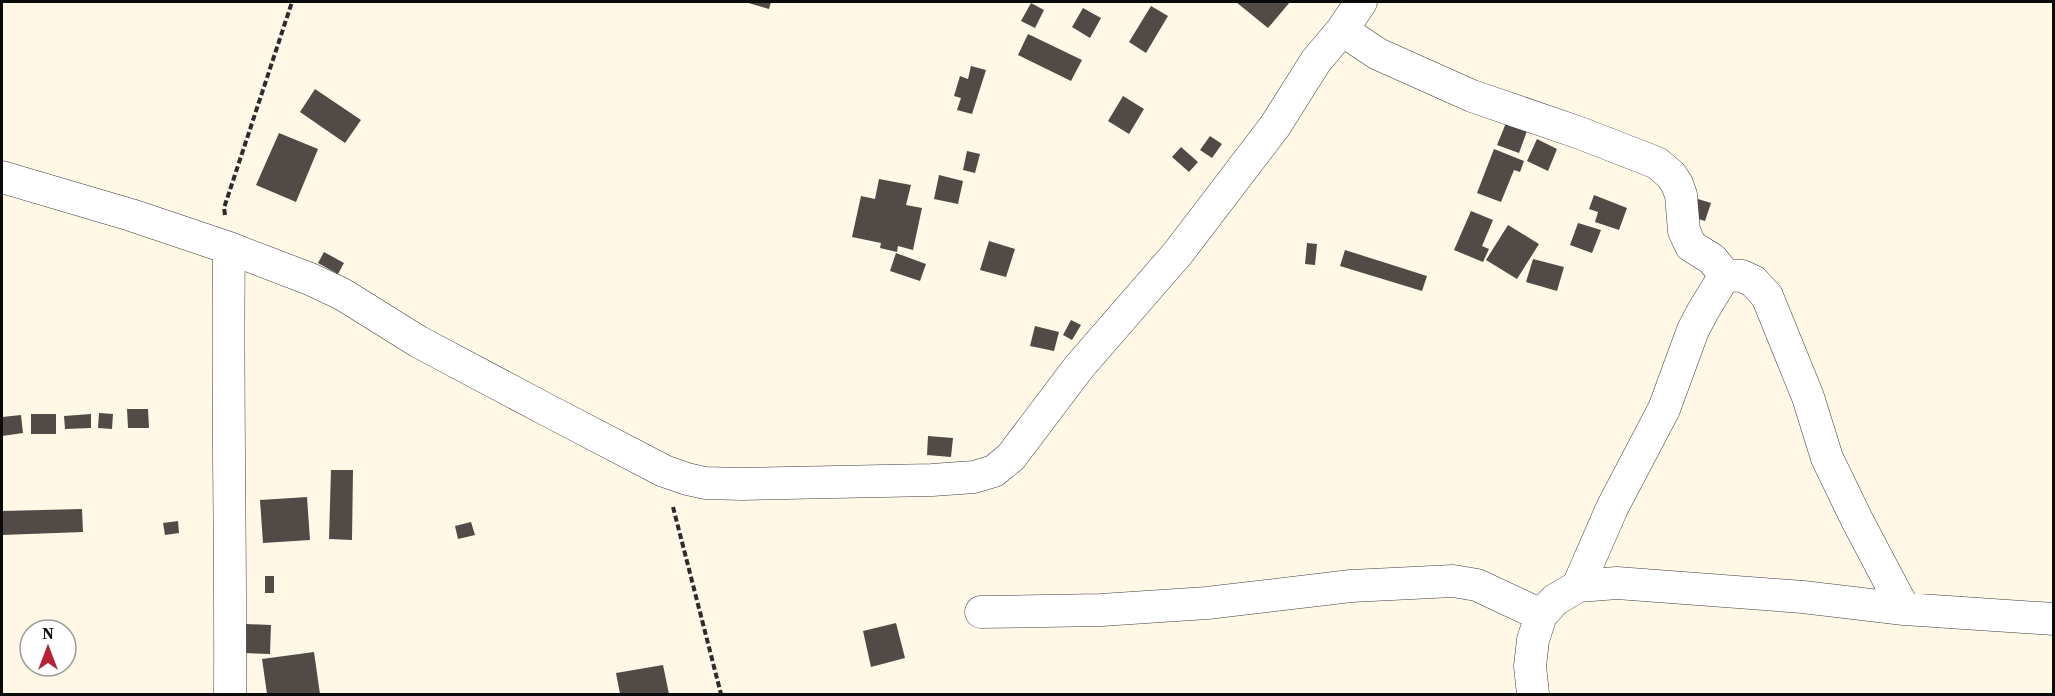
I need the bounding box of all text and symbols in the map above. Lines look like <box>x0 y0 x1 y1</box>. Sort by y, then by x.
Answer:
north arrow <box>18 618 78 678</box>
text: N <box>42 622 54 644</box>

